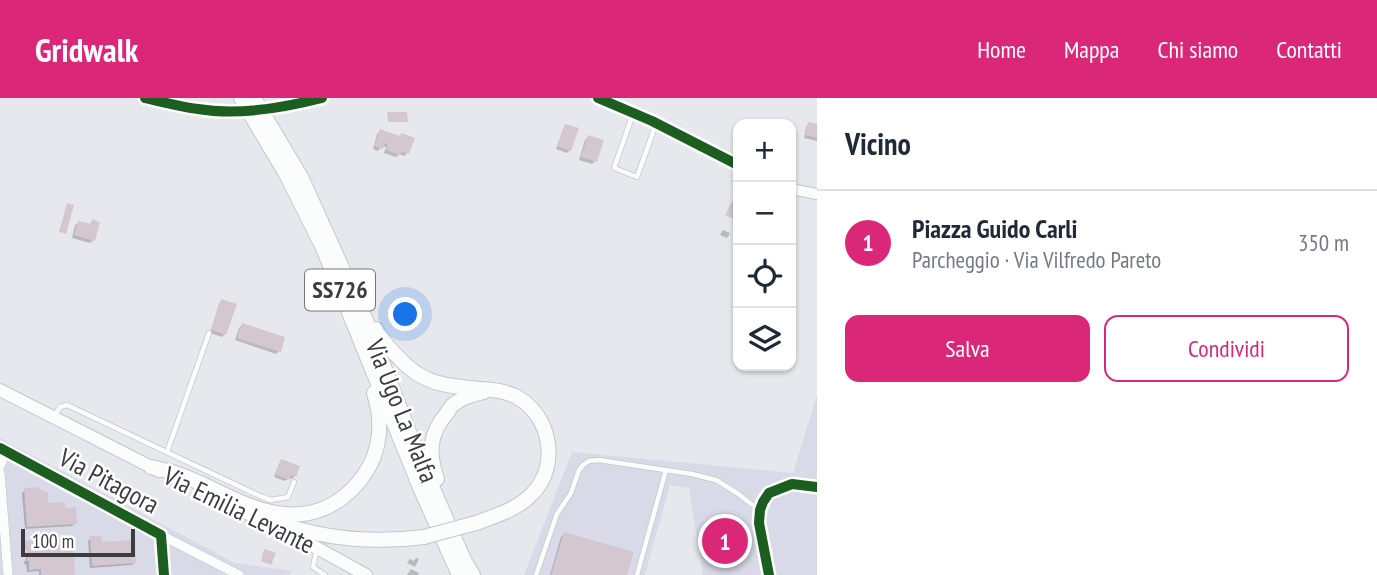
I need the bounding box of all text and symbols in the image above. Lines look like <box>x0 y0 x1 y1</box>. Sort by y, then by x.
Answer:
text: Gridwalk <box>35 28 138 71</box>
text: Home <box>977 34 1026 65</box>
text: Mappa <box>1064 34 1119 65</box>
text: Chi siamo <box>1157 34 1238 65</box>
text: Contatti <box>1276 34 1342 65</box>
map controls <box>733 119 796 371</box>
button: + <box>733 119 796 182</box>
text: Vicino <box>845 124 911 163</box>
button: − <box>733 182 796 245</box>
text: Piazza Guido Carli <box>912 212 1077 245</box>
text: 1 <box>863 228 874 257</box>
text: 350 m <box>1298 228 1349 257</box>
button: locate <box>733 245 796 308</box>
text: Parcheggio · Via Vilfredo Pareto <box>912 245 1161 274</box>
road number: SS726 <box>305 270 375 310</box>
your location <box>388 297 422 331</box>
button: layers <box>733 308 796 371</box>
button: Salva <box>845 315 1090 382</box>
button: Condividi <box>1104 315 1349 382</box>
street label: Via Ugo La Malfa <box>358 333 446 487</box>
street label: Via Pitagora <box>53 440 165 521</box>
street label: Via Emilia Levante <box>157 458 320 560</box>
pin: 1 <box>702 515 748 567</box>
scale bar <box>21 526 135 558</box>
text: 100 m <box>32 529 74 553</box>

